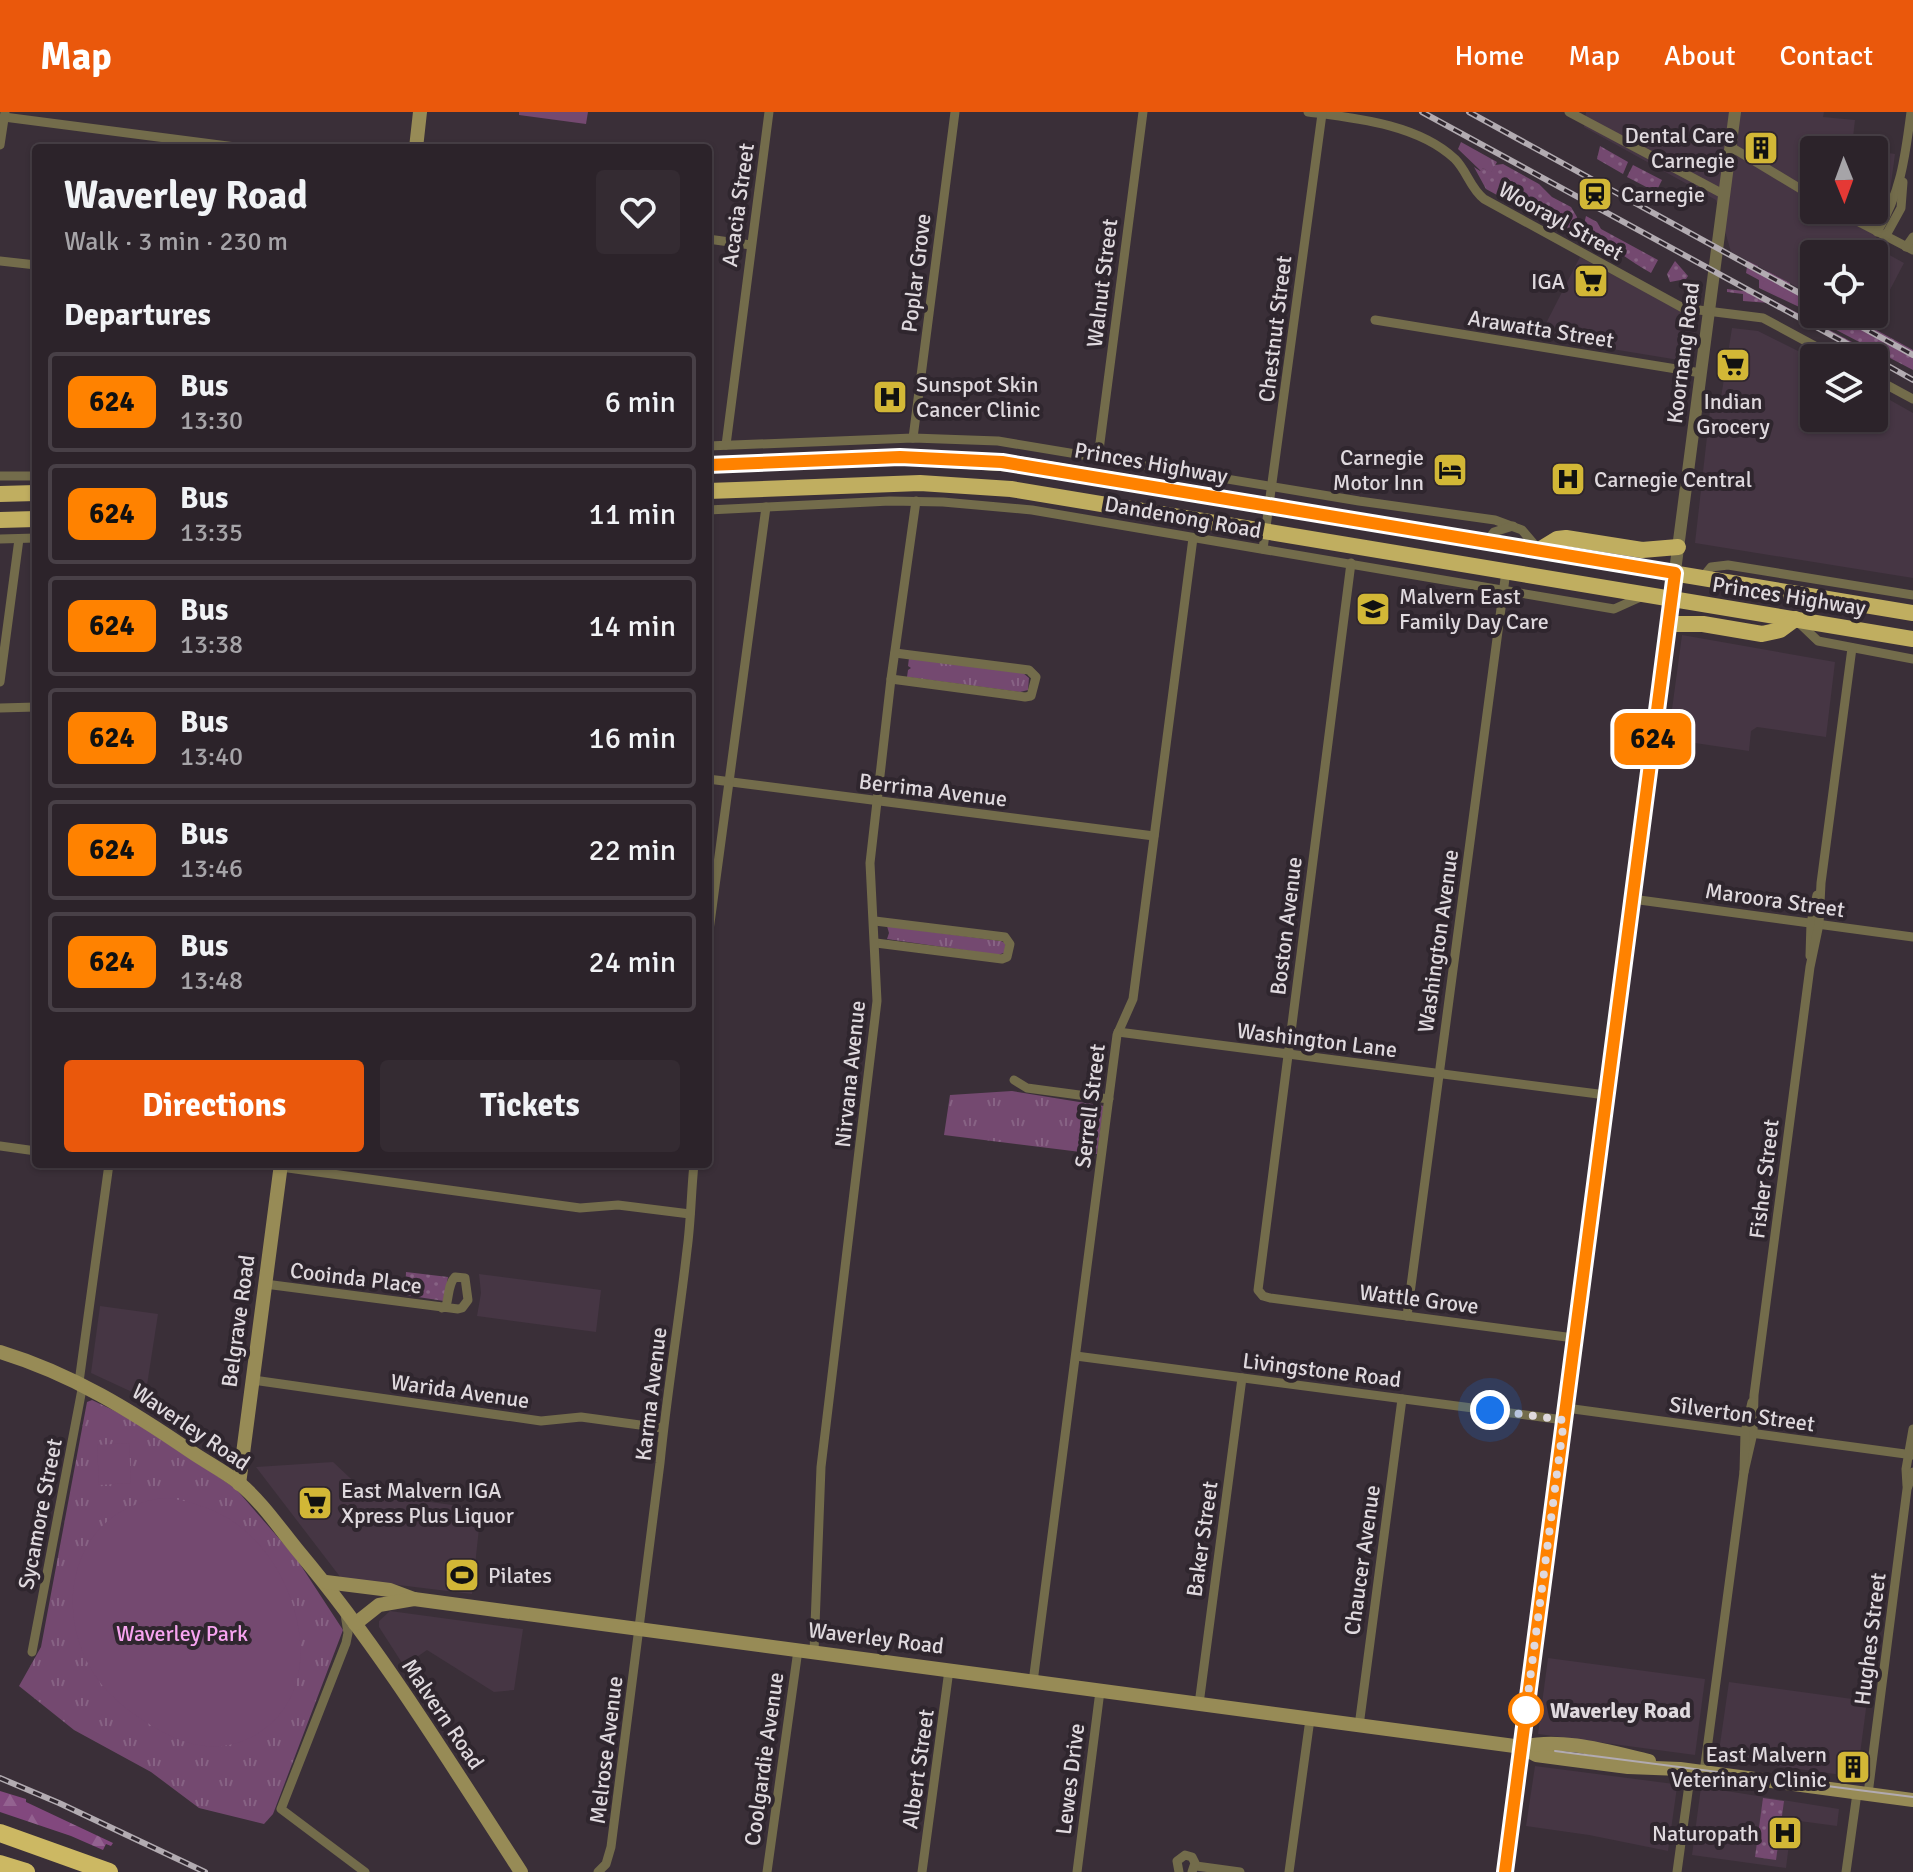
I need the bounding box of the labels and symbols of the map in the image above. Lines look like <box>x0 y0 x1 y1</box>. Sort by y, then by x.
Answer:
place label: Dental Care Carnegie <box>1625 122 1735 174</box>
building icon: Dental Care Carnegie <box>1742 129 1780 167</box>
north arrow <box>1800 136 1888 224</box>
street label: Acacia Street <box>716 141 760 269</box>
station icon: Carnegie <box>1576 175 1614 213</box>
street label: Woorayl Street <box>1494 176 1628 267</box>
place label: Carnegie <box>1621 181 1705 208</box>
street label: Poplar Grove <box>895 212 937 334</box>
street label: Walnut Street <box>1081 217 1123 349</box>
street label: Chestnut Street <box>1253 254 1297 404</box>
supermarket icon: IGA <box>1572 262 1610 300</box>
place label: IGA <box>1531 268 1566 295</box>
street label: Koornang Road <box>1661 281 1705 425</box>
street label: Arawatta Street <box>1466 304 1616 354</box>
supermarket icon: Indian Grocery <box>1714 346 1752 384</box>
place label: Sunspot Skin Cancer Clinic <box>916 371 1040 423</box>
hospital icon: Sunspot Skin Cancer Clinic <box>871 378 909 416</box>
place label: Indian Grocery <box>1696 388 1770 440</box>
street label: Princes Highway <box>1072 436 1230 490</box>
place label: Carnegie Motor Inn <box>1333 444 1424 496</box>
hotel icon: Carnegie Motor Inn <box>1431 451 1469 489</box>
hospital icon: Carnegie Central <box>1549 460 1587 498</box>
place label: Carnegie Central <box>1594 466 1752 493</box>
street label: Dandenong Road <box>1102 490 1264 544</box>
street label: Princes Highway <box>1710 571 1868 622</box>
place label: Malvern East Family Day Care <box>1399 583 1549 635</box>
school or university icon: Malvern East Family Day Care <box>1354 590 1392 628</box>
line badge: 624 <box>1607 713 1699 765</box>
street label: Berrima Avenue <box>857 768 1009 812</box>
street label: Washington Avenue <box>1412 848 1464 1034</box>
street label: Boston Avenue <box>1264 855 1308 997</box>
street label: Maroora Street <box>1703 877 1847 923</box>
street label: Nirvana Avenue <box>829 999 871 1149</box>
street label: Washington Lane <box>1235 1017 1399 1063</box>
street label: Serrell Street <box>1069 1042 1111 1170</box>
street label: Fisher Street <box>1743 1117 1785 1240</box>
street label: Belgrave Road <box>215 1253 261 1389</box>
street label: Cooinda Place <box>288 1257 424 1299</box>
street label: Wattle Grove <box>1358 1278 1480 1320</box>
street label: Karma Avenue <box>629 1325 673 1463</box>
street label: Livingstone Road <box>1241 1347 1403 1393</box>
street label: Warida Avenue <box>389 1368 531 1414</box>
street label: Waverley Road <box>127 1378 255 1476</box>
your location <box>1470 1390 1510 1430</box>
street label: Silverton Street <box>1667 1390 1817 1438</box>
street label: Sycamore Street <box>12 1436 68 1592</box>
place label: East Malvern IGA Xpress Plus Liquor <box>341 1477 514 1529</box>
street label: Baker Street <box>1181 1479 1224 1598</box>
street label: Chaucer Avenue <box>1338 1483 1386 1637</box>
supermarket icon: East Malvern IGA Xpress Plus Liquor <box>296 1484 334 1522</box>
sports icon: Pilates <box>443 1556 481 1594</box>
place label: Pilates <box>488 1562 552 1589</box>
street label: Hughes Street <box>1848 1571 1892 1707</box>
street label: Waverley Road <box>807 1616 945 1660</box>
park label: Waverley Park <box>116 1620 248 1647</box>
street label: Malvern Road <box>396 1653 490 1775</box>
street label: Coolgardie Avenue <box>738 1670 790 1848</box>
street label: Melrose Avenue <box>584 1675 628 1825</box>
marker: Waverley Road <box>1509 1693 1543 1727</box>
place label: Waverley Road <box>1550 1697 1691 1724</box>
street label: Albert Street <box>896 1707 940 1831</box>
street label: Lewes Drive <box>1050 1722 1090 1836</box>
place label: East Malvern Veterinary Clinic <box>1671 1741 1827 1793</box>
building icon: East Malvern Veterinary Clinic <box>1834 1748 1872 1786</box>
hospital icon: Naturopath <box>1766 1814 1804 1852</box>
place label: Naturopath <box>1652 1820 1759 1847</box>

